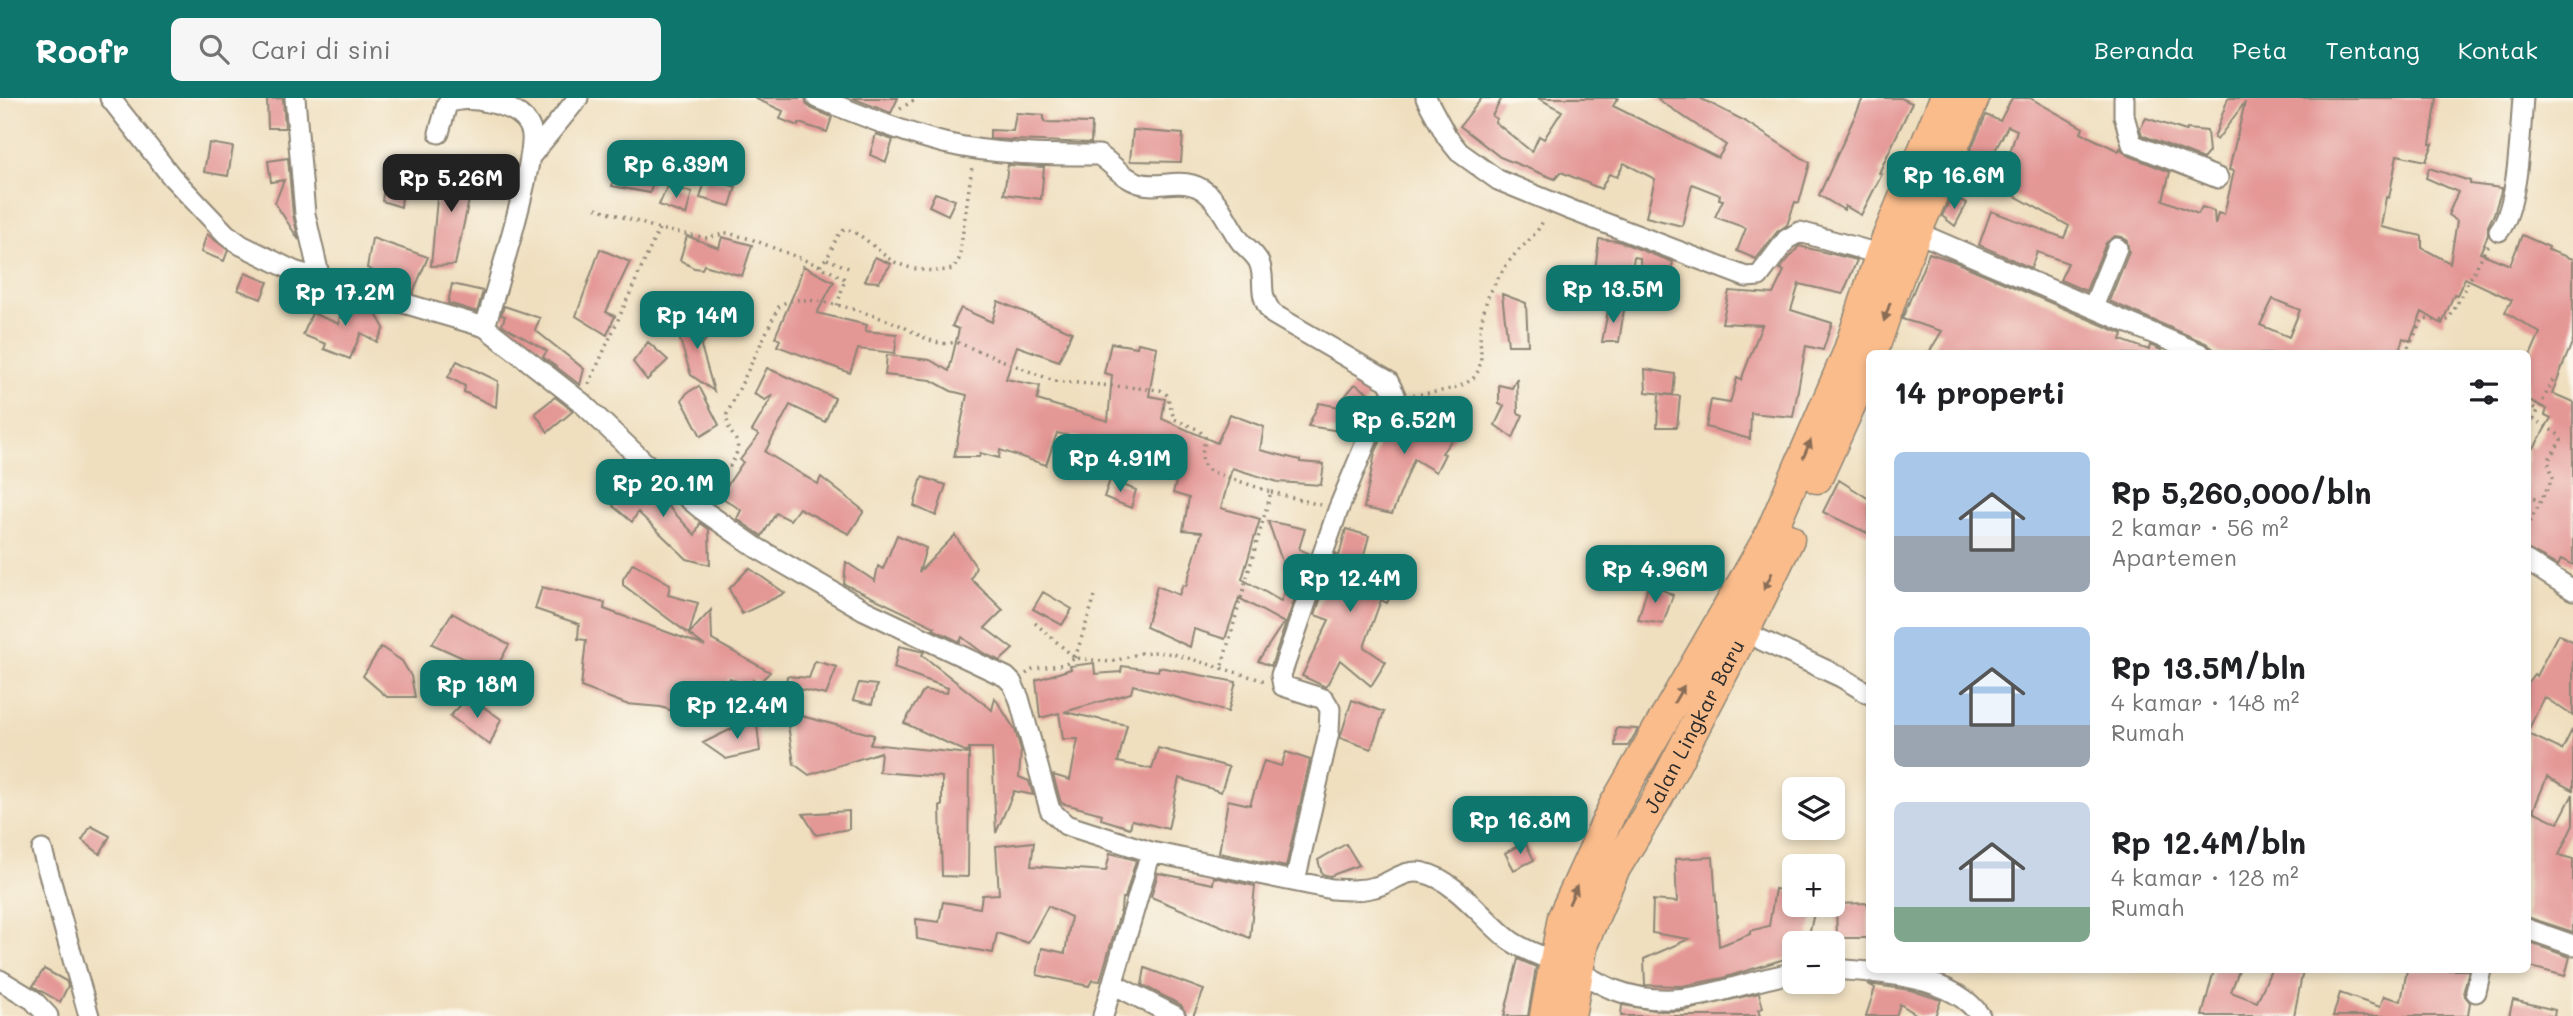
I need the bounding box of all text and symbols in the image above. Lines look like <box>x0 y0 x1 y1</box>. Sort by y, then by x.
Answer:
search box <box>171 18 661 81</box>
text: Roofr <box>35 28 129 71</box>
icon: search <box>195 30 233 68</box>
text: Cari di sini <box>251 32 391 66</box>
text: Beranda <box>2094 34 2194 65</box>
text: Peta <box>2232 34 2287 65</box>
text: Tentang <box>2325 34 2420 65</box>
text: Kontak <box>2458 34 2538 65</box>
pin: Rp 6.39M <box>604 140 748 200</box>
text: Rp 6.39M <box>623 148 729 178</box>
pin: Rp 16.6M <box>1882 152 2026 211</box>
pin: Rp 5.26M <box>379 155 523 214</box>
text: Rp 16.6M <box>1903 159 2005 189</box>
text: Rp 5.26M <box>399 162 503 192</box>
pin: Rp 13.5M <box>1541 266 1685 325</box>
pin: Rp 17.2M <box>273 268 417 328</box>
text: Rp 13.5M <box>1562 273 1664 303</box>
text: Rp 17.2M <box>295 276 395 306</box>
pin: Rp 14M <box>640 292 754 351</box>
text: Rp 14M <box>656 299 738 329</box>
one-way arrow <box>1881 301 1892 322</box>
text: 14 properti <box>1894 372 2066 412</box>
icon: filters <box>2465 373 2503 411</box>
pin: Rp 6.52M <box>1332 396 1476 456</box>
text: Rp 6.52M <box>1352 404 1456 434</box>
pin: Rp 4.91M <box>1048 434 1192 494</box>
one-way arrow <box>1802 439 1813 460</box>
text: Rp 4.91M <box>1069 442 1171 472</box>
pin: Rp 20.1M <box>591 460 735 519</box>
text: Rp 20.1M <box>612 467 714 497</box>
text: Rp 5,260,000/bln <box>2111 472 2371 512</box>
icon: home <box>1950 480 2034 564</box>
text: 2 kamar · 56 m² <box>2111 512 2288 542</box>
text: Apartemen <box>2111 542 2237 572</box>
pin: Rp 4.96M <box>1583 546 1727 605</box>
text: Rp 4.96M <box>1602 553 1708 583</box>
pin: Rp 12.4M <box>1278 554 1422 614</box>
text: Rp 12.4M <box>1299 562 1401 592</box>
one-way arrow <box>1763 571 1774 591</box>
street label: Jalan Lingkar Baru <box>1637 634 1750 818</box>
text: Rp 13.5M/bln <box>2111 647 2306 687</box>
icon: home <box>1950 655 2034 739</box>
pin: Rp 18M <box>420 660 534 720</box>
text: Rp 18M <box>436 668 518 698</box>
pin: Rp 12.4M <box>665 682 809 741</box>
one-way arrow <box>1673 684 1685 703</box>
text: 4 kamar · 148 m² <box>2111 687 2299 717</box>
text: Rp 12.4M <box>686 689 788 719</box>
text: Rumah <box>2111 717 2184 747</box>
map controls <box>1782 777 1845 994</box>
button: layers <box>1782 777 1845 840</box>
pin: Rp 16.8M <box>1448 796 1592 856</box>
text: Rp 16.8M <box>1469 804 1571 834</box>
text: Rp 12.4M/bln <box>2111 822 2306 862</box>
icon: home <box>1950 830 2034 914</box>
button: + <box>1782 854 1845 917</box>
text: 4 kamar · 128 m² <box>2111 862 2299 892</box>
one-way arrow <box>1567 885 1579 905</box>
text: Rumah <box>2111 892 2184 922</box>
button: − <box>1782 931 1845 994</box>

